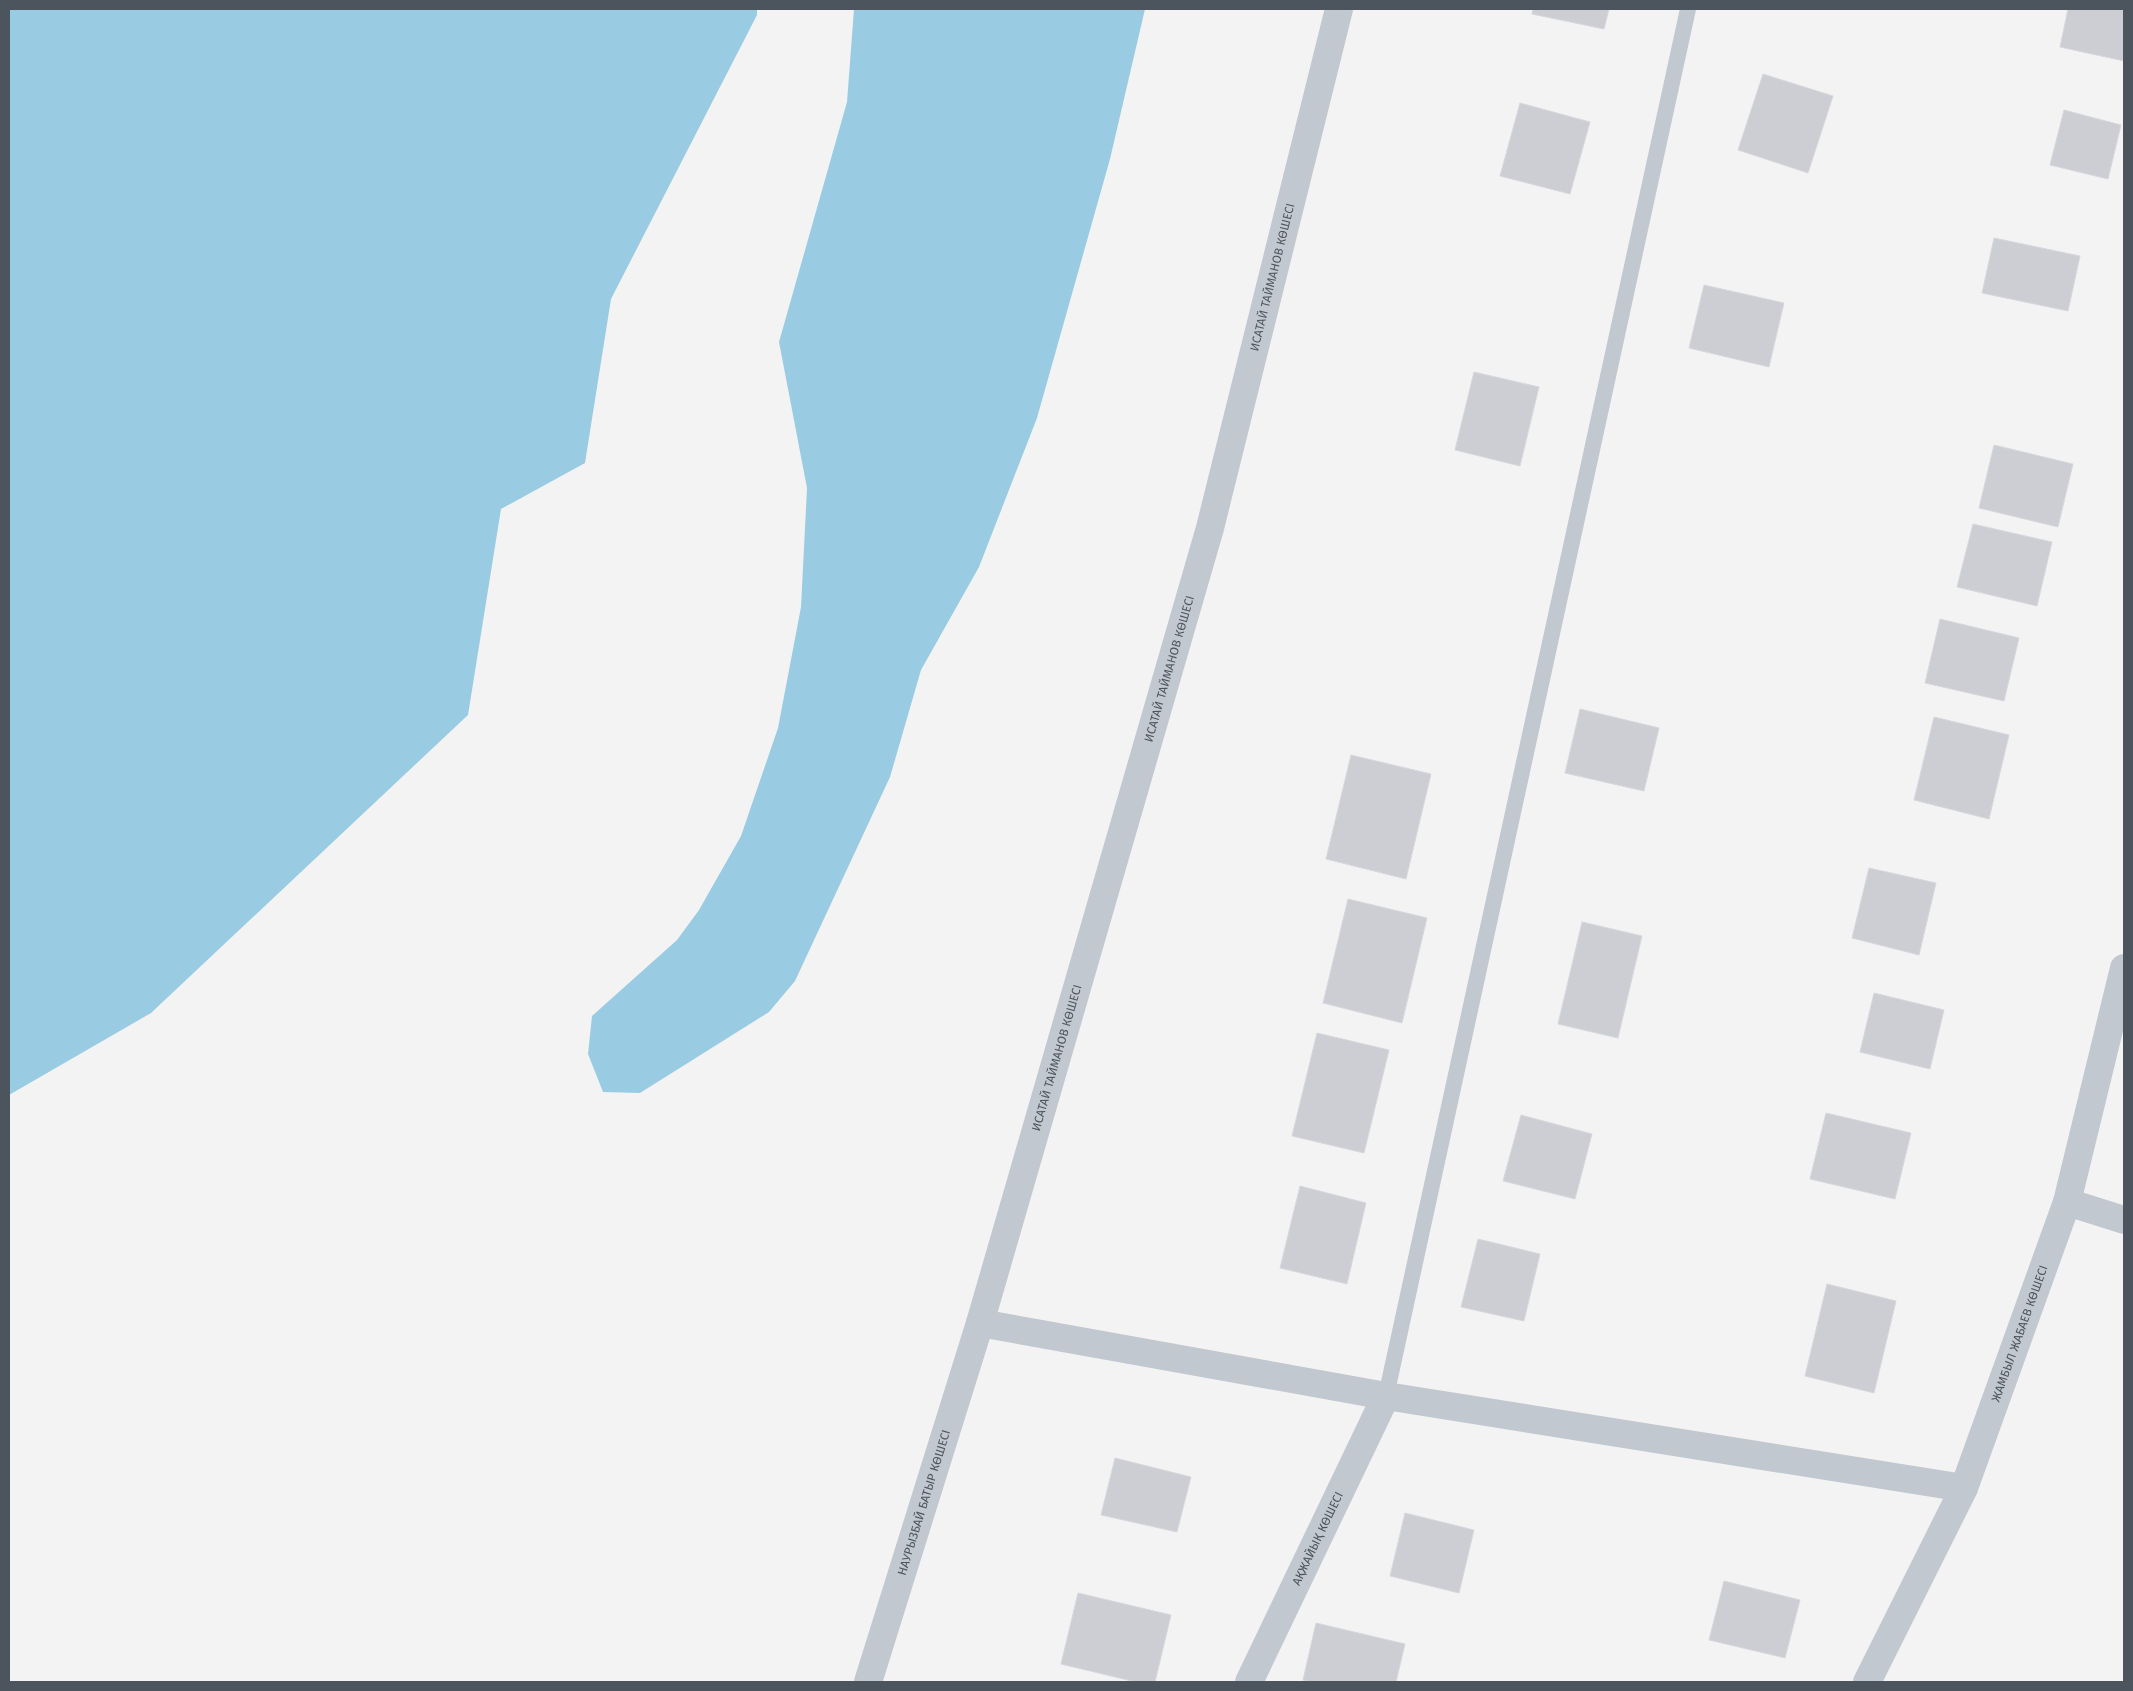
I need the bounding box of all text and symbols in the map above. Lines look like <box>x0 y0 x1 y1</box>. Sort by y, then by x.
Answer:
street label: ИСАТАЙ ТАЙМАНОВ КӨШЕСІ <box>1247 202 1297 353</box>
street label: ИСАТАЙ ТАЙМАНОВ КӨШЕСІ <box>1141 594 1197 744</box>
street label: ИСАТАЙ ТАЙМАНОВ КӨШЕСІ <box>1029 983 1085 1133</box>
street label: ЖАМБЫЛ ЖАБАЕВ КӨШЕСІ <box>1989 1263 2051 1404</box>
street label: НАУРЫЗБАЙ БАТЫР КӨШЕСІ <box>895 1428 953 1577</box>
street label: АҚЖАЙЫҚ КӨШЕСІ <box>1289 1490 1346 1588</box>

